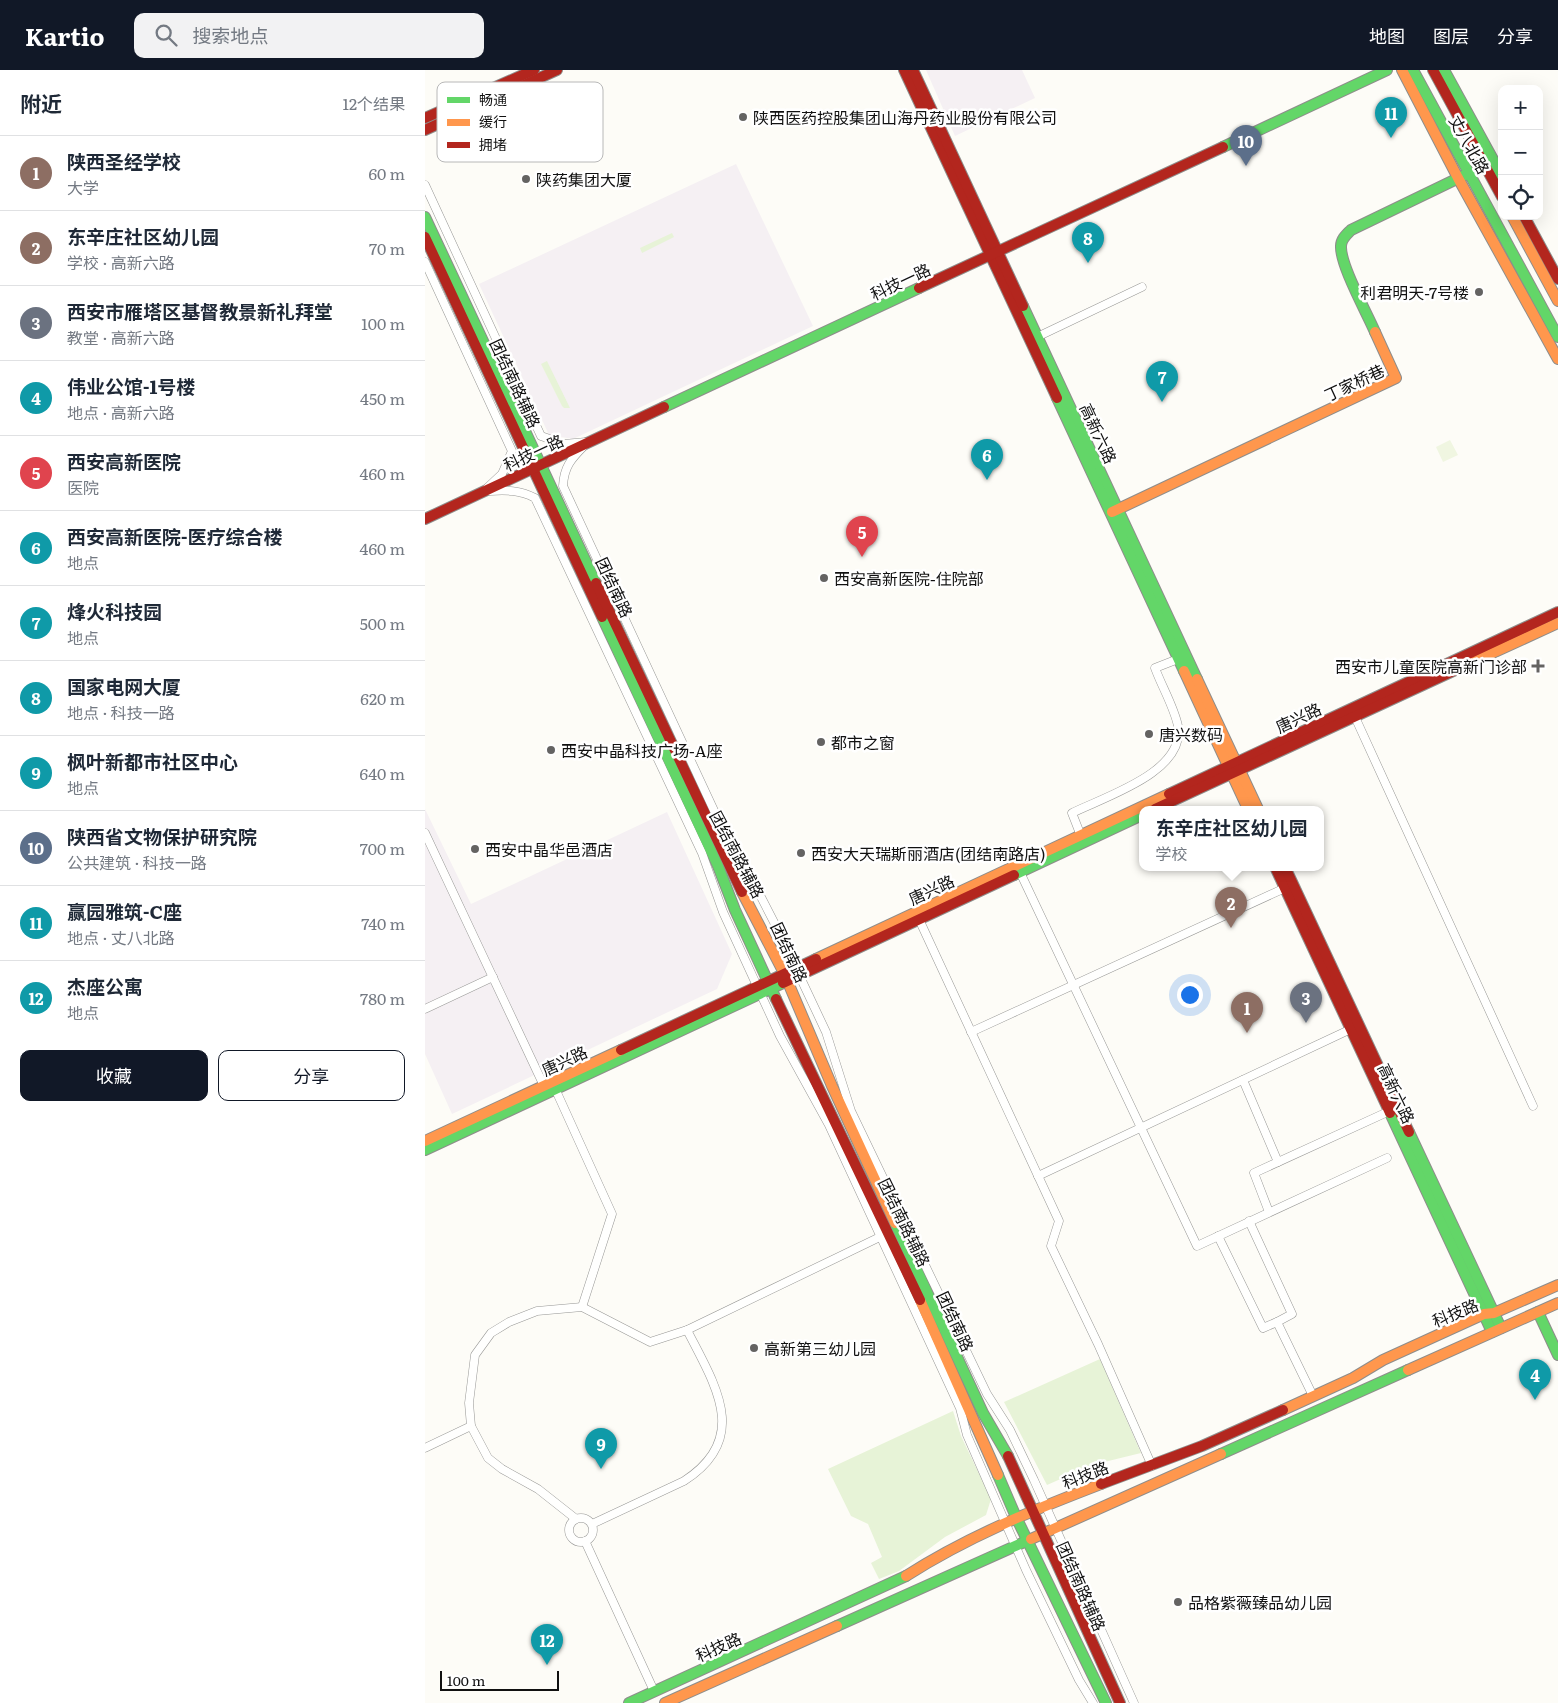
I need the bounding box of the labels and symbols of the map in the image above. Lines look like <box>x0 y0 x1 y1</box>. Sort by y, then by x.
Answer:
legend <box>437 82 603 162</box>
text: 畅通 <box>479 89 507 109</box>
pin: 11 <box>1375 97 1407 138</box>
place label: 陕西医药控股集团山海丹药业股份有限公司 <box>753 105 1057 129</box>
street label: 丈八北路 <box>1444 110 1496 178</box>
text: 缓行 <box>479 111 507 131</box>
marker: 陕西医药控股集团山海丹药业股份有限公司 <box>737 111 749 123</box>
pin: 10 <box>1230 125 1262 166</box>
text: 拥堵 <box>479 134 507 154</box>
place label: 陕药集团大厦 <box>536 167 632 191</box>
marker: 陕药集团大厦 <box>520 173 532 185</box>
pin: 8 <box>1072 222 1104 263</box>
street label: 科技一路 <box>866 257 934 305</box>
place label: 利君明天-7号楼 <box>1360 280 1469 304</box>
marker: 利君明天-7号楼 <box>1473 286 1485 298</box>
street label: 团结南路辅路 <box>485 334 547 432</box>
street label: 丁家桥巷 <box>1320 358 1388 406</box>
pin: 7 <box>1146 361 1178 402</box>
street label: 高新六路 <box>1075 399 1123 467</box>
street label: 科技一路 <box>499 428 567 476</box>
pin: 6 <box>971 439 1003 480</box>
pin: 5 <box>846 516 878 557</box>
street label: 团结南路 <box>591 553 639 621</box>
place label: 西安高新医院-住院部 <box>834 566 984 590</box>
marker: 西安高新医院-住院部 <box>818 572 830 584</box>
place label: 西安市儿童医院高新门诊部 <box>1335 654 1527 678</box>
marker: 西安市儿童医院高新门诊部 <box>1531 659 1545 673</box>
street label: 唐兴路 <box>1271 696 1325 738</box>
place label: 唐兴数码 <box>1159 722 1223 746</box>
marker: 唐兴数码 <box>1143 728 1155 740</box>
place label: 都市之窗 <box>831 730 895 754</box>
marker: 都市之窗 <box>815 736 827 748</box>
place label: 西安中晶科技广场-A座 <box>561 738 722 762</box>
marker: 西安中晶科技广场-A座 <box>545 744 557 756</box>
street label: 团结南路辅路 <box>705 806 771 902</box>
place label: 西安中晶华邑酒店 <box>485 837 613 861</box>
place label: 西安大天瑞斯丽酒店(团结南路店) <box>811 841 1046 865</box>
marker: 西安中晶华邑酒店 <box>469 843 481 855</box>
marker: 西安大天瑞斯丽酒店(团结南路店) <box>795 847 807 859</box>
street label: 唐兴路 <box>904 868 958 910</box>
pin: 2 <box>1215 887 1247 928</box>
street label: 团结南路 <box>766 918 814 986</box>
your location <box>1177 982 1203 1008</box>
pin: 3 <box>1290 982 1322 1023</box>
pin: 1 <box>1231 992 1263 1033</box>
street label: 唐兴路 <box>537 1039 591 1081</box>
street label: 高新六路 <box>1373 1059 1421 1127</box>
street label: 团结南路辅路 <box>873 1174 937 1270</box>
street label: 团结南路 <box>932 1287 980 1355</box>
street label: 科技路 <box>1428 1292 1482 1332</box>
place label: 高新第三幼儿园 <box>764 1336 876 1360</box>
marker: 高新第三幼儿园 <box>748 1342 760 1354</box>
pin: 4 <box>1519 1359 1551 1400</box>
pin: 9 <box>585 1428 617 1469</box>
street label: 科技路 <box>1058 1454 1112 1494</box>
street label: 团结南路辅路 <box>1052 1537 1112 1635</box>
place label: 品格紫薇臻品幼儿园 <box>1188 1590 1332 1614</box>
marker: 品格紫薇臻品幼儿园 <box>1172 1596 1184 1608</box>
pin: 12 <box>531 1624 563 1665</box>
street label: 科技路 <box>691 1625 745 1667</box>
scale bar <box>440 1668 559 1691</box>

